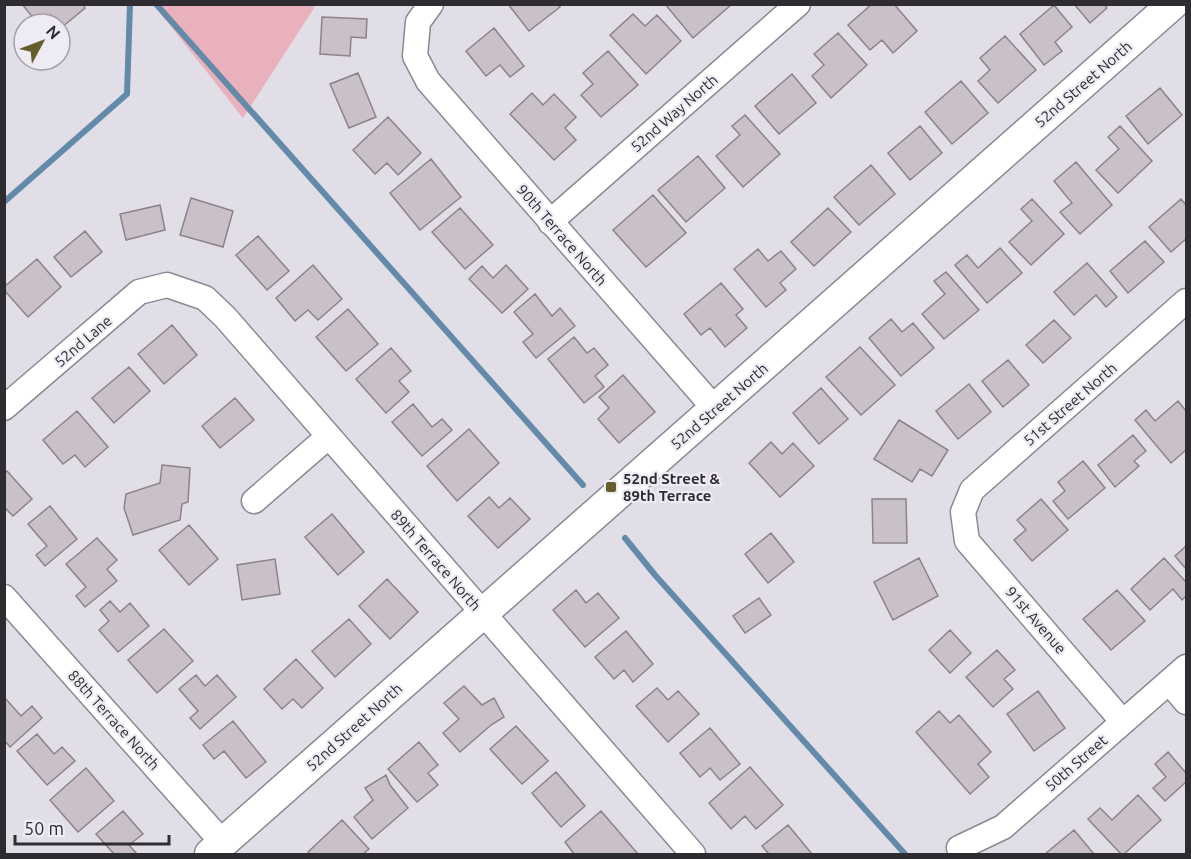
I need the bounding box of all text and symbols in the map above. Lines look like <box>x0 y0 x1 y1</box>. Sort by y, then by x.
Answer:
north arrow <box>12 12 72 72</box>
text: N <box>43 22 64 43</box>
street label: 52nd Street North <box>1031 37 1135 131</box>
street label: 52nd Way North <box>627 71 721 155</box>
street label: 90th Terrace North <box>514 181 610 289</box>
street label: 52nd Lane <box>51 312 115 370</box>
street label: 52nd Street North <box>667 359 771 453</box>
street label: 51st Street North <box>1020 359 1120 449</box>
place label: 52nd Street & 89th Terrace <box>623 470 721 504</box>
marker: 52nd Street & 89th Terrace <box>604 480 618 494</box>
street label: 89th Terrace North <box>388 506 484 614</box>
street label: 91st Avenue <box>1002 583 1070 657</box>
street label: 88th Terrace North <box>65 667 163 773</box>
street label: 52nd Street North <box>303 680 405 774</box>
street label: 50th Street <box>1041 731 1111 795</box>
scale bar <box>15 808 170 846</box>
text: 50 m <box>24 818 64 838</box>

